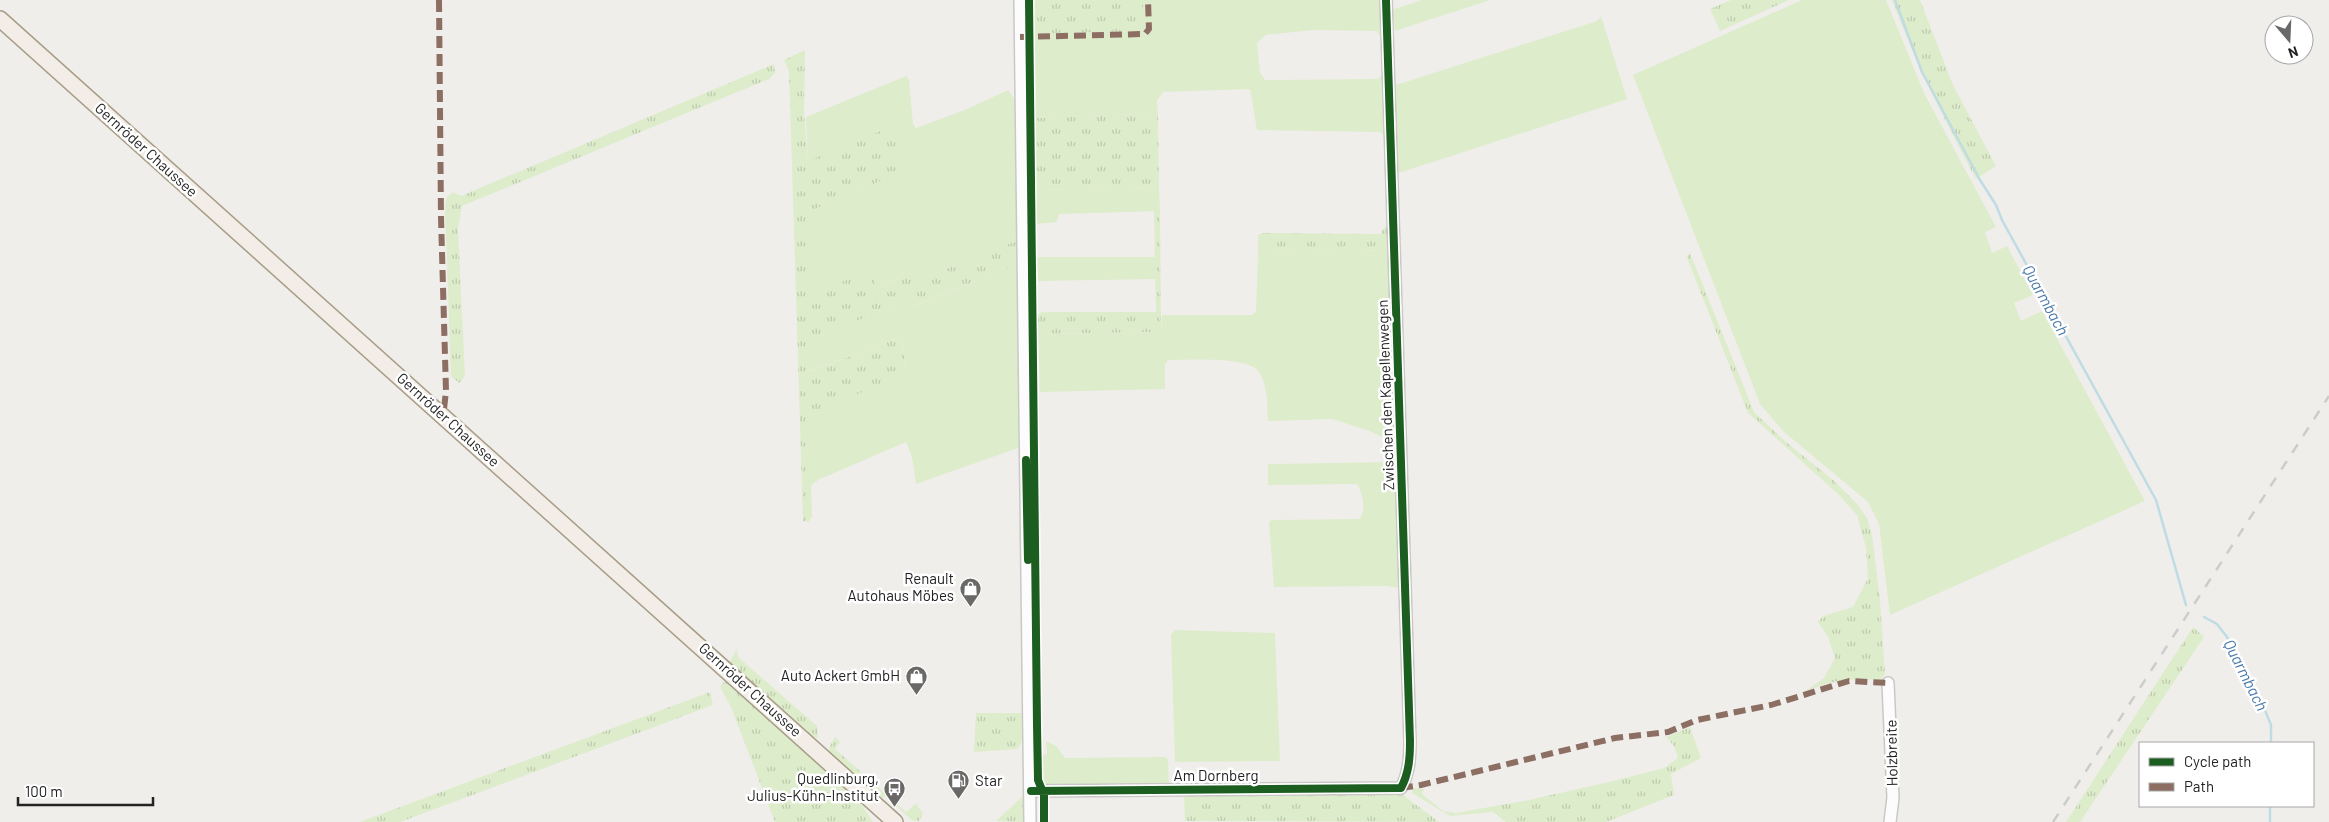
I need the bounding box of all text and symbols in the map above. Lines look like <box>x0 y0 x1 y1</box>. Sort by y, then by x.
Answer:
north arrow <box>2264 15 2314 65</box>
text: N <box>2286 43 2301 62</box>
street label: Gernröder Chaussee <box>92 98 202 200</box>
water label: Quarmbach <box>2019 261 2074 338</box>
street label: Zwischen den Kapellenwegen <box>1373 299 1397 491</box>
street label: Gernröder Chaussee <box>394 368 504 470</box>
place label: Renault Autohaus Möbes <box>848 569 954 604</box>
shop icon: Renault Autohaus Möbes <box>958 576 982 607</box>
water label: Quarmbach <box>2220 636 2273 714</box>
street label: Gernröder Chaussee <box>696 638 806 740</box>
shop icon: Auto Ackert GmbH <box>904 664 928 695</box>
place label: Auto Ackert GmbH <box>781 666 900 684</box>
street label: Holzbreite <box>1881 719 1901 787</box>
legend <box>2139 742 2314 807</box>
text: Cycle path <box>2184 752 2251 770</box>
street label: Am Dornberg <box>1174 766 1258 784</box>
place label: Quedlinburg, Julius-Kühn-Institut <box>747 769 879 804</box>
fuel station icon: Star <box>947 769 971 800</box>
place label: Star <box>975 771 1003 789</box>
scale bar <box>18 774 152 806</box>
bus stop icon: Quedlinburg, Julius-Kühn-Institut <box>883 776 907 807</box>
text: Path <box>2184 777 2214 795</box>
text: 100 m <box>25 782 63 800</box>

